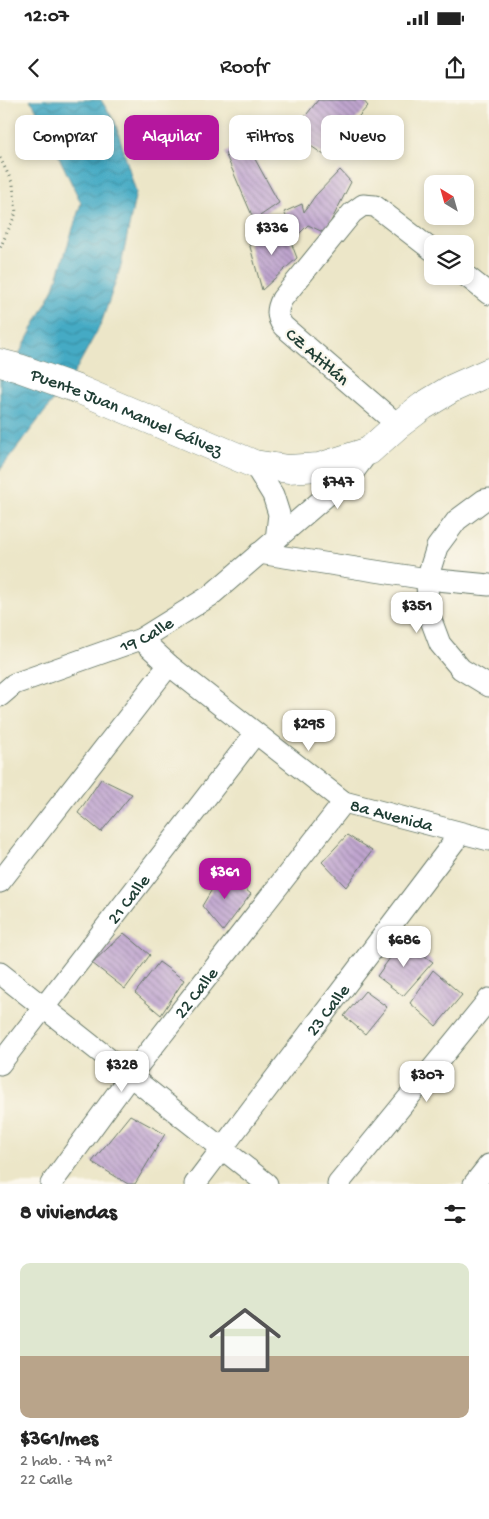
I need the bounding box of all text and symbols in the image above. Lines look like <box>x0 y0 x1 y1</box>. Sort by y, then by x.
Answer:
text: 12:07 <box>25 6 69 29</box>
icon: back <box>20 54 48 82</box>
icon: share <box>441 54 469 82</box>
text: Roofr <box>220 55 269 81</box>
chip: Comprar <box>15 115 114 160</box>
chip: Alquilar <box>124 115 219 160</box>
chip: Filtros <box>229 115 311 160</box>
chip: Nuevo <box>321 115 404 160</box>
north arrow <box>424 175 474 225</box>
map controls <box>424 175 474 285</box>
pin: $336 <box>242 214 302 256</box>
text: $336 <box>256 220 288 239</box>
button: layers <box>424 235 474 285</box>
street label: CZ Atitlán <box>280 325 353 391</box>
street label: Puente Juan Manuel Gálvez <box>26 365 226 463</box>
pin: $747 <box>308 468 368 510</box>
text: $747 <box>322 474 354 493</box>
pin: $351 <box>387 592 447 634</box>
text: $351 <box>402 598 432 617</box>
street label: 19 Calle <box>117 613 179 659</box>
pin: $295 <box>279 710 339 752</box>
text: $295 <box>293 716 325 735</box>
street label: 8a Avenida <box>348 796 436 838</box>
pin: $361 <box>195 858 255 900</box>
text: $361 <box>210 864 240 883</box>
street label: 21 Calle <box>104 870 156 929</box>
pin: $686 <box>374 926 434 968</box>
text: $686 <box>388 932 420 951</box>
street label: 22 Calle <box>171 964 224 1024</box>
street label: 23 Calle <box>303 980 356 1041</box>
pin: $328 <box>92 1050 152 1093</box>
text: $328 <box>106 1057 138 1076</box>
pin: $307 <box>397 1060 457 1103</box>
text: $307 <box>411 1067 443 1086</box>
icon: filters <box>441 1200 469 1228</box>
text: 8 viviendas <box>20 1202 117 1227</box>
icon: home <box>200 1295 290 1385</box>
text: $361/mes <box>20 1428 98 1453</box>
text: 2 hab. · 74 m² <box>20 1453 113 1472</box>
text: 22 Calle <box>20 1472 72 1491</box>

